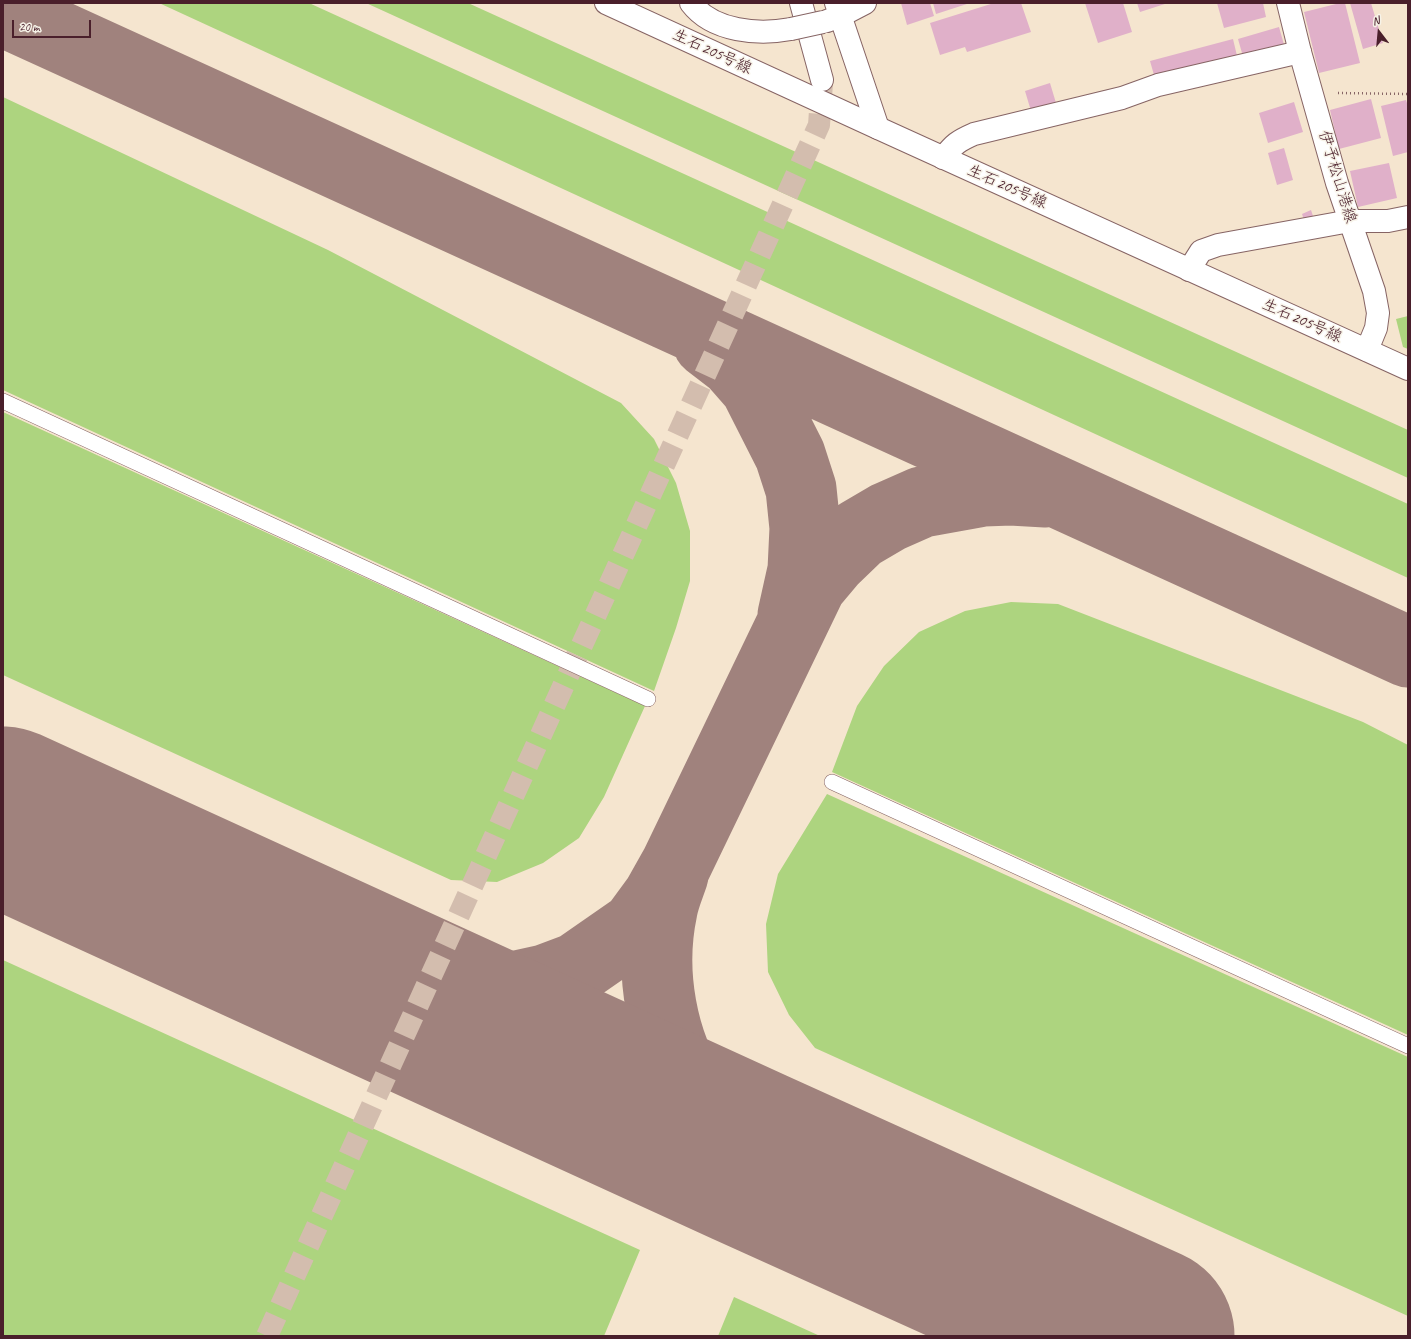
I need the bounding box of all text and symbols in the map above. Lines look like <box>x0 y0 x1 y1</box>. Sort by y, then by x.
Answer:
scale bar <box>14 12 93 38</box>
north arrow <box>1359 12 1399 52</box>
text: N <box>1370 13 1381 28</box>
text: 20 m <box>19 19 39 35</box>
street label: 生石205号線 <box>669 25 755 79</box>
street label: 伊予松山港線 <box>1314 128 1360 226</box>
street label: 生石205号線 <box>964 161 1050 213</box>
street label: 生石205号線 <box>1259 295 1345 347</box>

